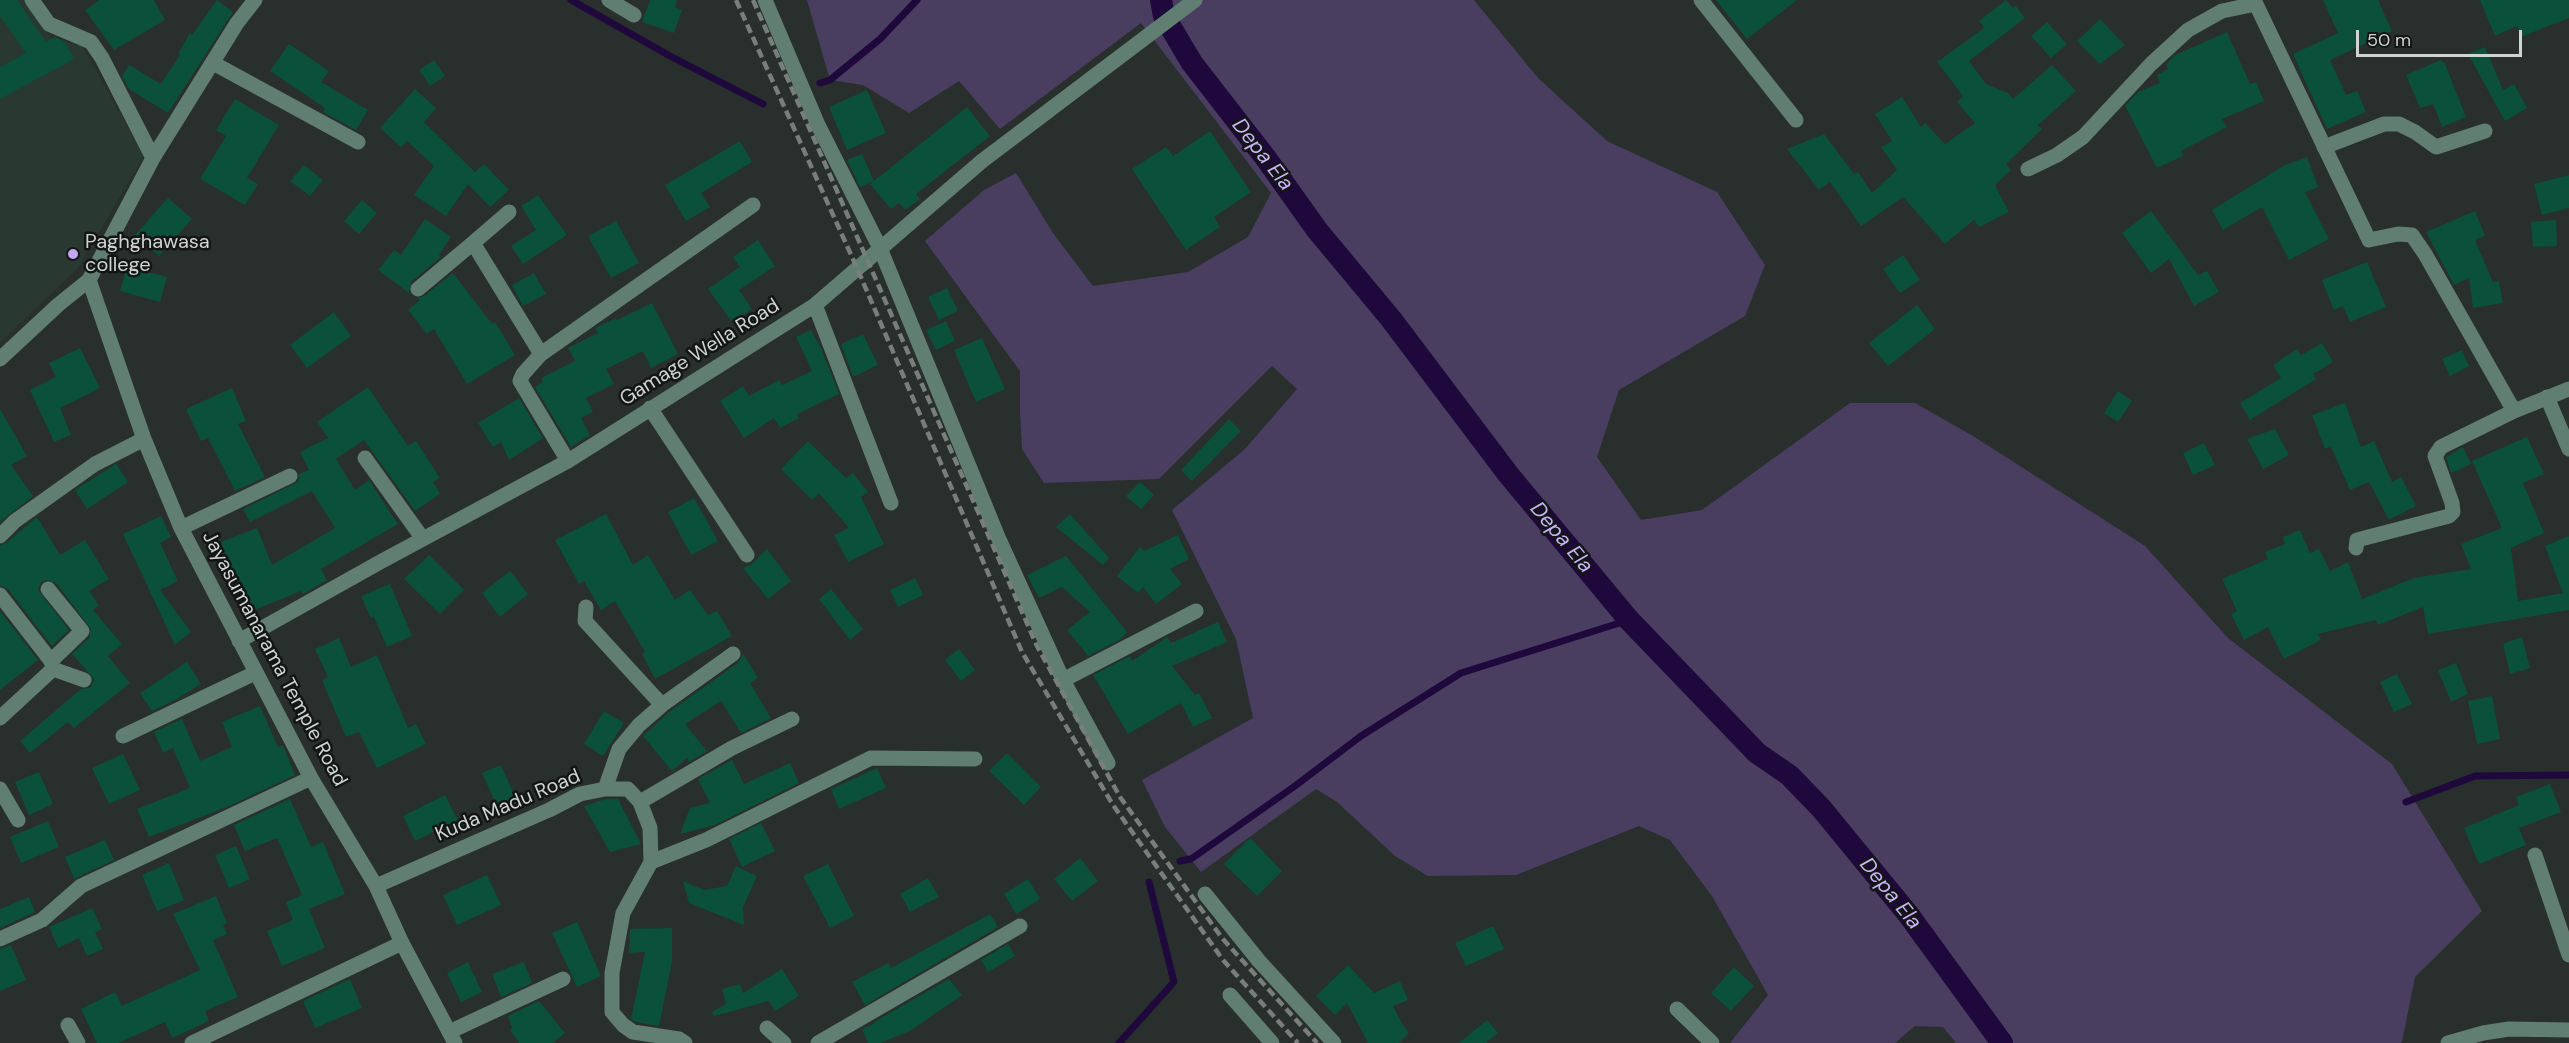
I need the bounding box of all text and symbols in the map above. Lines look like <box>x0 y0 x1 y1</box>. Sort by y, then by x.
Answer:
scale bar <box>2359 18 2526 56</box>
text: 50 m <box>2367 28 2411 52</box>
water label: Depa Ela <box>1226 114 1298 196</box>
place label: Paghghawasa college <box>85 231 210 278</box>
marker: Paghghawasa college <box>66 247 80 261</box>
street label: Gamage Wella Road <box>616 294 784 412</box>
water label: Depa Ela <box>1524 497 1598 579</box>
street label: Jayasumanarama Temple Road <box>196 527 352 791</box>
street label: Kuda Madu Road <box>432 765 584 847</box>
water label: Depa Ela <box>1854 853 1926 935</box>

